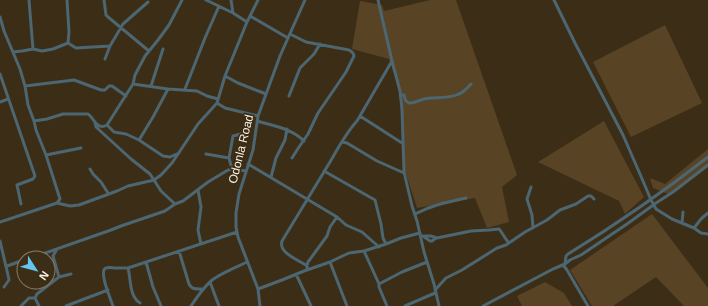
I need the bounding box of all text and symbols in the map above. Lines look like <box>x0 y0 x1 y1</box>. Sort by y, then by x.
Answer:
street label: Odonla Road <box>226 113 256 185</box>
north arrow <box>16 250 56 290</box>
text: N <box>37 269 51 283</box>

